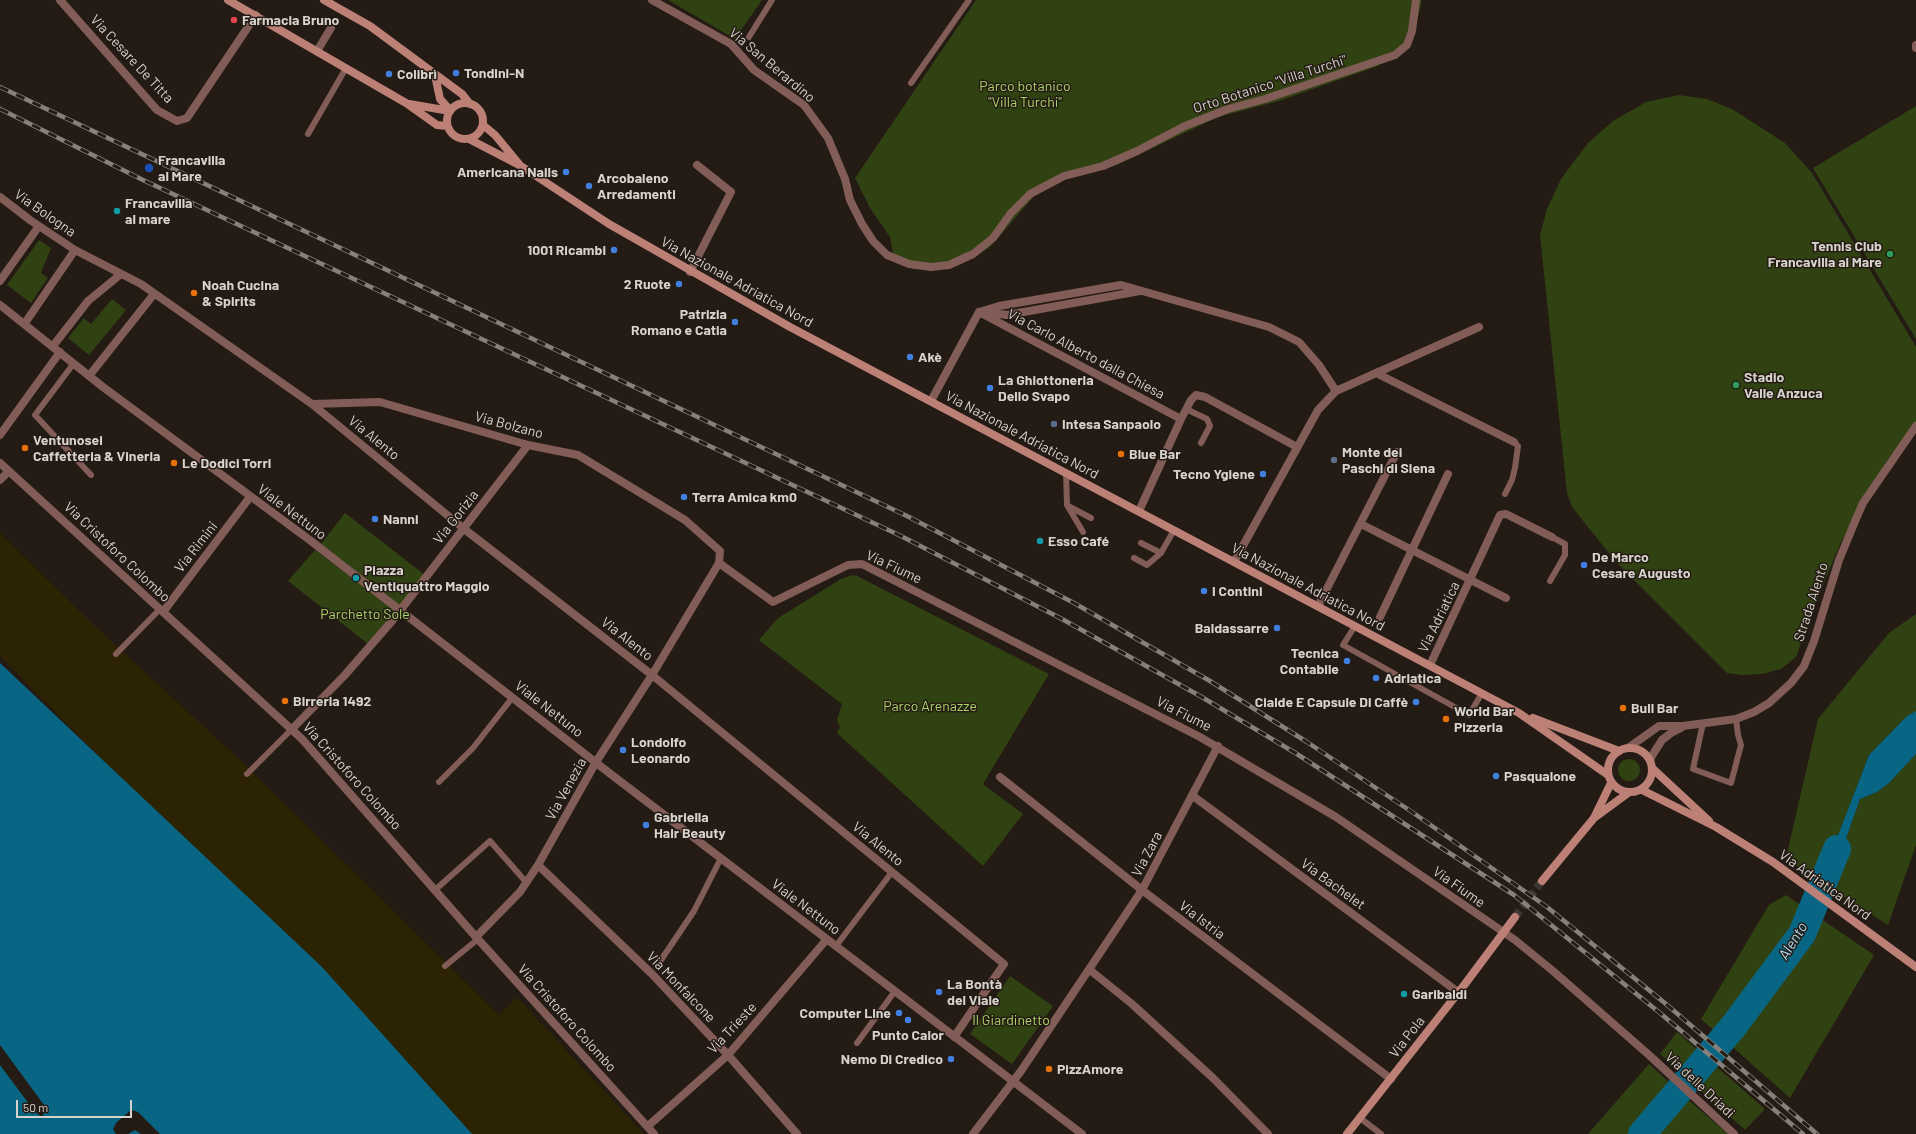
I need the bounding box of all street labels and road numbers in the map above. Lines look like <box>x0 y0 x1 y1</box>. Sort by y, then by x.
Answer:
street label: Via Cesare De Titta <box>87 11 177 107</box>
street label: Via San Berardino <box>726 24 818 106</box>
street label: Orto Botanico "Villa Turchi" <box>1191 51 1349 117</box>
street label: Via Bologna <box>11 186 79 240</box>
street label: Via Nazionale Adriatica Nord <box>658 233 816 331</box>
street label: Via Carlo Alberto dalla Chiesa <box>1005 305 1167 403</box>
street label: Via Nazionale Adriatica Nord <box>942 387 1102 483</box>
street label: Via Bolzano <box>473 408 545 442</box>
street label: Via Alento <box>345 412 403 464</box>
street label: Viale Nettuno <box>254 481 330 543</box>
street label: Via Gorizia <box>430 487 482 547</box>
street label: Via Cristoforo Colombo <box>60 498 174 606</box>
street label: Via Rimini <box>171 518 221 576</box>
street label: Via Nazionale Adriatica Nord <box>1228 539 1388 635</box>
street label: Via Fiume <box>863 547 925 587</box>
street label: Strada Alento <box>1790 560 1832 644</box>
street label: Via Adriatica <box>1415 579 1463 655</box>
street label: Via Alento <box>598 614 656 664</box>
street label: Viale Nettuno <box>511 677 587 741</box>
street label: Via Fiume <box>1154 693 1214 735</box>
street label: Via Cristoforo Colombo <box>299 719 405 833</box>
street label: Via Venezia <box>542 755 590 823</box>
street label: Via Alento <box>849 818 907 870</box>
street label: Via Zara <box>1128 828 1166 880</box>
street label: Via Adriatica Nord <box>1776 846 1874 924</box>
street label: Via Bachelet <box>1298 855 1368 913</box>
street label: Via Fiume <box>1430 863 1488 911</box>
street label: Viale Nettuno <box>768 876 844 938</box>
street label: Via Istria <box>1176 897 1228 943</box>
street label: Via Monfalcone <box>643 948 719 1026</box>
street label: Via Cristoforo Colombo <box>514 961 620 1075</box>
street label: Via Trieste <box>704 999 760 1057</box>
street label: Via Pola <box>1386 1013 1428 1061</box>
street label: Via delle Driadi <box>1662 1048 1738 1122</box>

